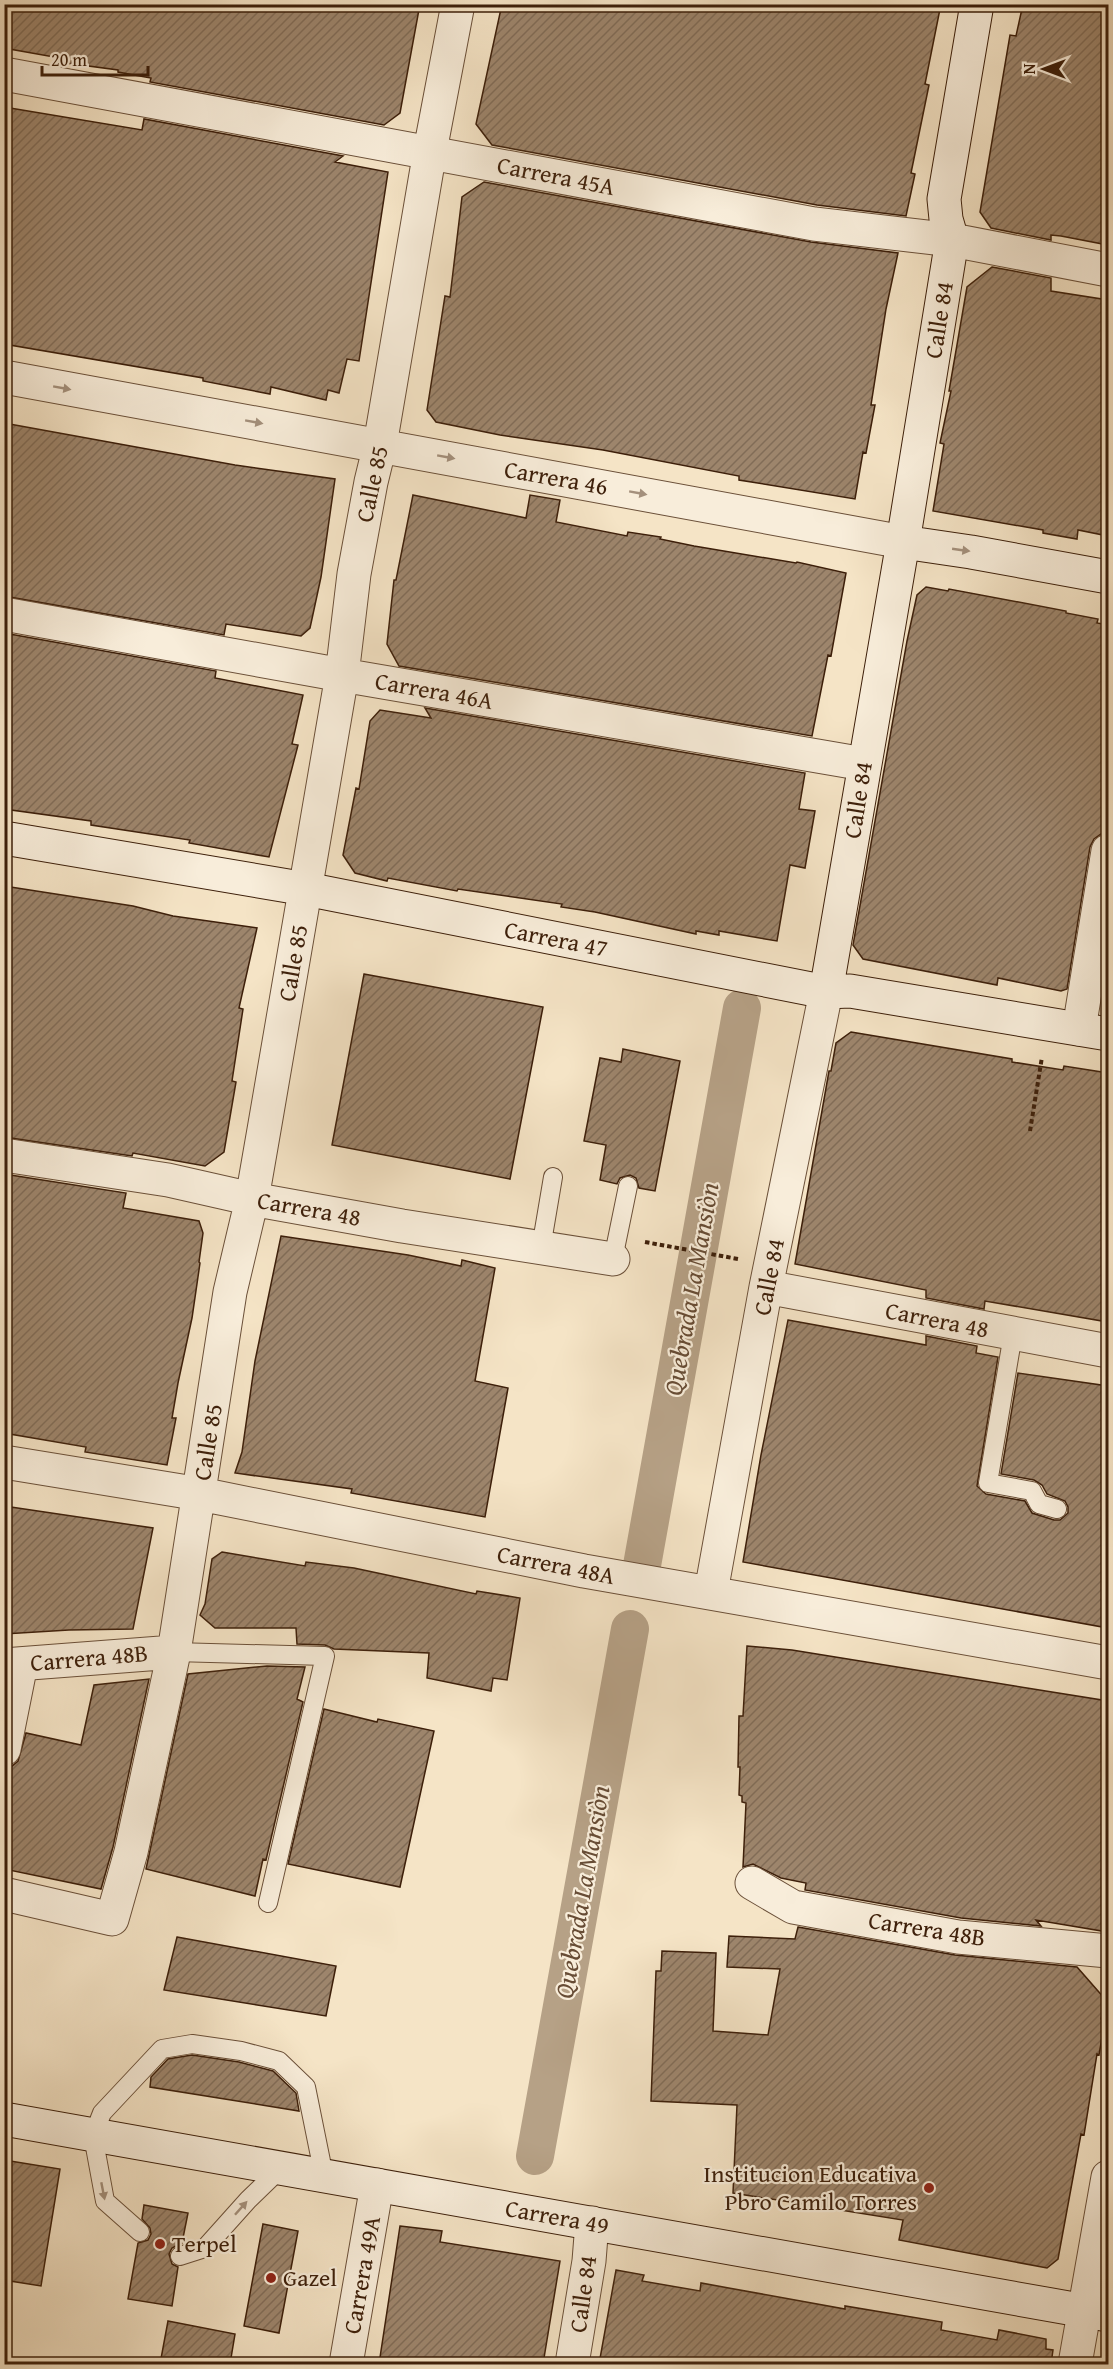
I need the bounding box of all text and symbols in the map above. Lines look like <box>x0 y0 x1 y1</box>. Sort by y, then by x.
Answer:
scale bar <box>42 39 148 77</box>
north arrow <box>1014 39 1074 99</box>
text: 20 m <box>51 46 87 73</box>
text: N <box>1017 63 1041 74</box>
street label: Carrera 45A <box>494 147 618 204</box>
street label: Calle 84 <box>915 279 962 361</box>
one-way arrow <box>53 383 72 392</box>
one-way arrow <box>245 418 264 427</box>
street label: Calle 85 <box>346 442 397 525</box>
street label: Carrera 46 <box>502 451 611 504</box>
one-way arrow <box>436 453 455 462</box>
one-way arrow <box>628 489 647 498</box>
one-way arrow <box>952 546 971 555</box>
street label: Carrera 46A <box>372 663 496 718</box>
street label: Calle 84 <box>834 759 881 841</box>
street label: Carrera 47 <box>501 911 611 966</box>
street label: Calle 85 <box>269 922 316 1004</box>
water label: Quebrada La Mansiòn <box>653 1179 728 1398</box>
street label: Carrera 48 <box>255 1182 364 1235</box>
street label: Calle 84 <box>744 1236 793 1318</box>
street label: Carrera 48 <box>882 1292 992 1347</box>
street label: Calle 85 <box>184 1401 231 1483</box>
street label: Carrera 48A <box>494 1536 618 1593</box>
street label: Carrera 48B <box>29 1635 149 1680</box>
water label: Quebrada La Mansiòn <box>544 1782 619 2001</box>
street label: Carrera 48B <box>866 1902 988 1955</box>
place label: Institucion Educativa Pbro Camilo Torres <box>704 2156 918 2219</box>
marker: Institucion Educativa Pbro Camilo Torres <box>922 2181 936 2195</box>
one-way arrow <box>99 2182 108 2201</box>
street label: Carrera 49 <box>503 2190 612 2243</box>
one-way arrow <box>234 2201 247 2216</box>
street label: Carrera 49A <box>334 2213 389 2337</box>
place label: Terpel <box>172 2226 237 2261</box>
marker: Terpel <box>153 2237 167 2251</box>
street label: Calle 84 <box>560 2253 605 2335</box>
place label: Gazel <box>283 2260 337 2295</box>
marker: Gazel <box>264 2271 278 2285</box>

